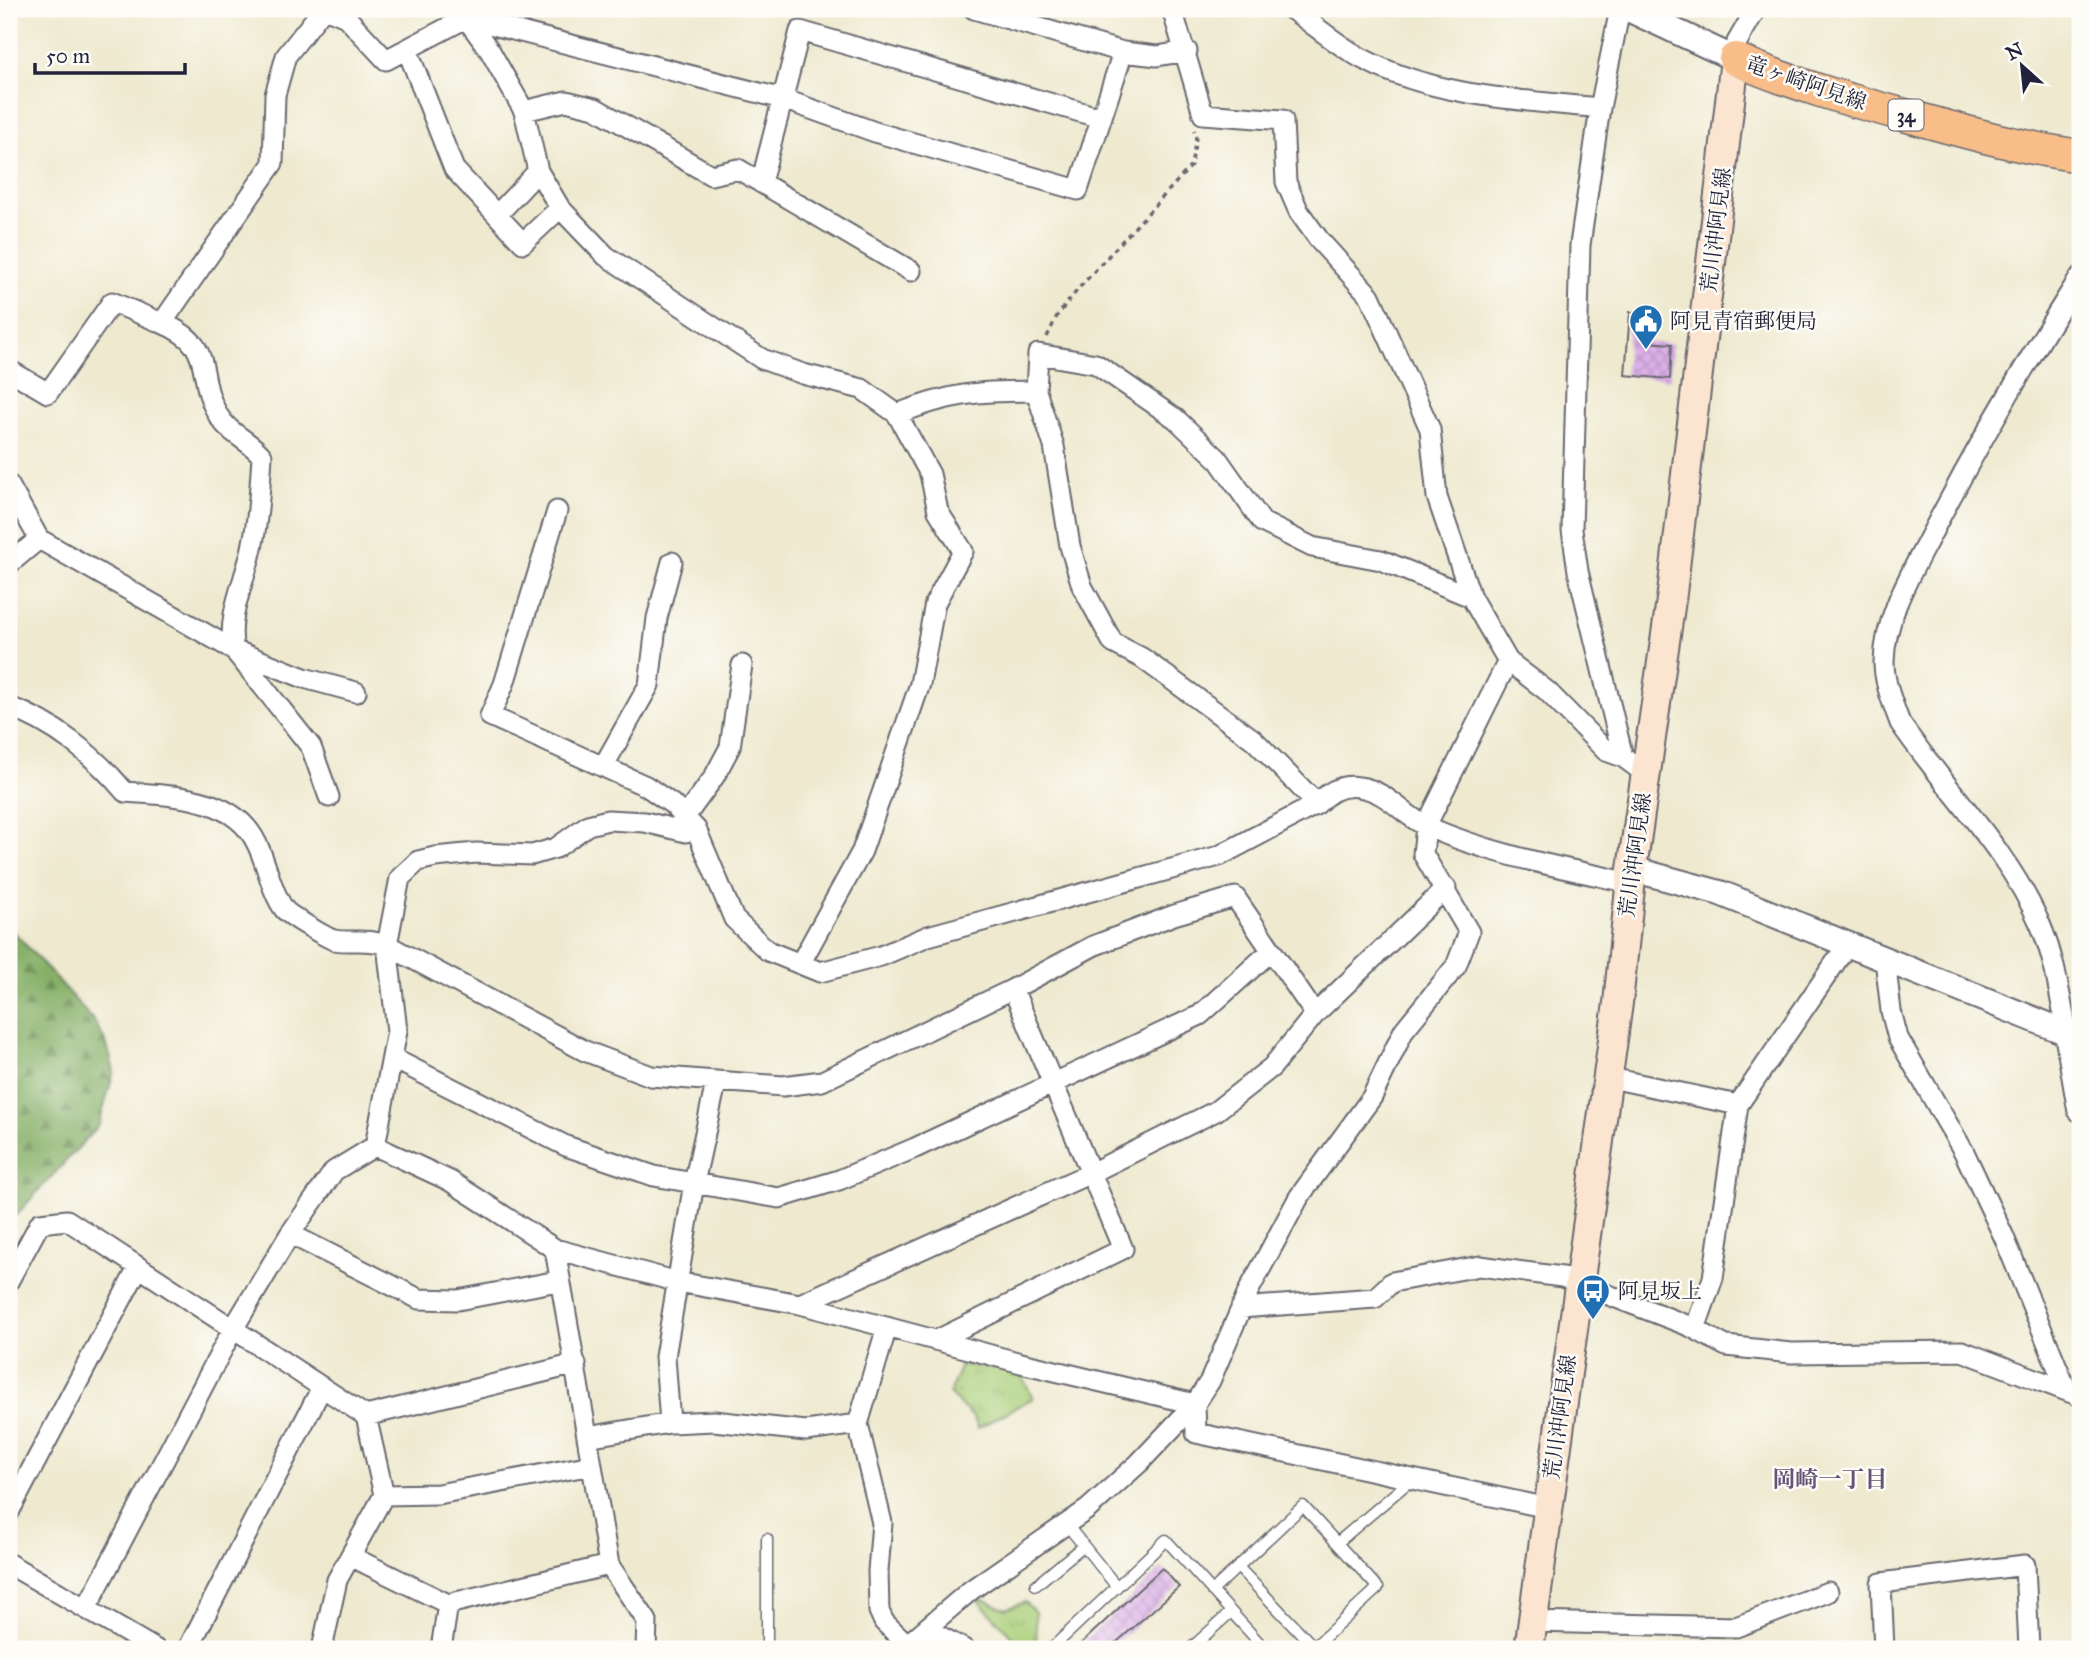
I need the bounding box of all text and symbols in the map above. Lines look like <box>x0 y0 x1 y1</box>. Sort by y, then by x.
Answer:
scale bar <box>35 32 186 76</box>
north arrow <box>1988 32 2058 102</box>
text: N <box>2002 37 2027 65</box>
text: 50 m <box>46 43 91 69</box>
street label: 竜ヶ崎阿見線 <box>1742 50 1870 116</box>
road number: 34 <box>1888 99 1924 130</box>
street label: 荒川沖阿見線 <box>1695 166 1737 294</box>
public building icon: 阿見青宿郵便局 <box>1627 302 1665 351</box>
place label: 阿見青宿郵便局 <box>1670 308 1817 334</box>
street label: 荒川沖阿見線 <box>1613 791 1657 919</box>
bus stop icon: 阿見坂上 <box>1574 1272 1612 1321</box>
place label: 阿見坂上 <box>1618 1278 1702 1304</box>
street label: 荒川沖阿見線 <box>1538 1353 1582 1481</box>
district label: 岡崎一丁目 <box>1773 1465 1888 1493</box>

